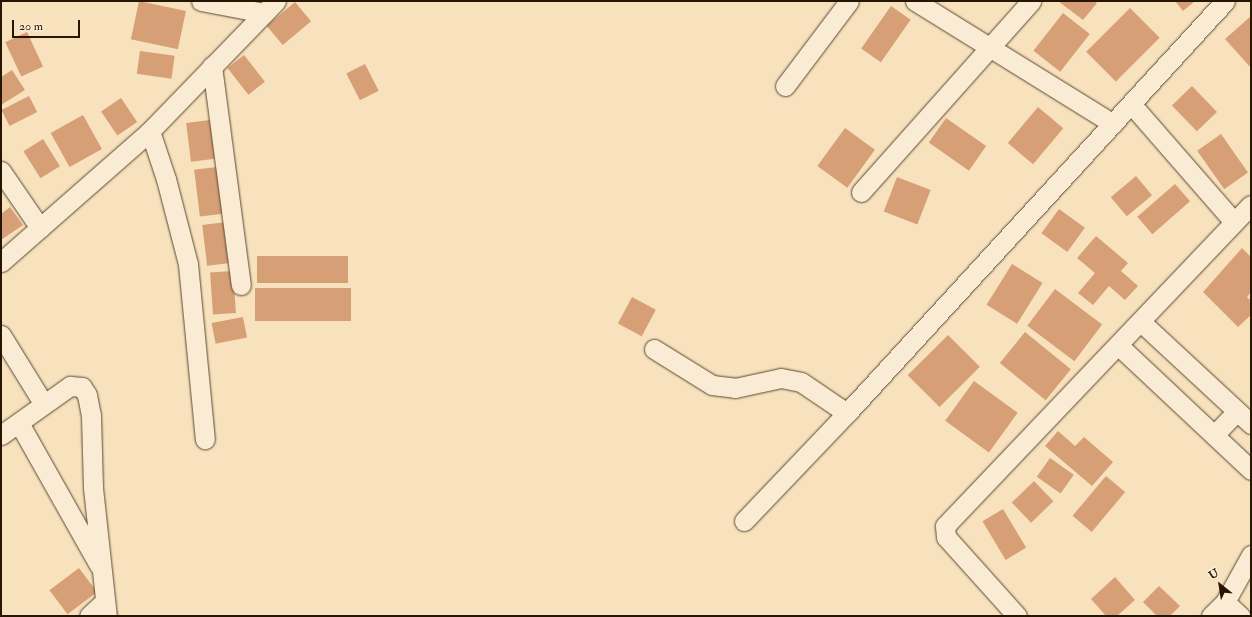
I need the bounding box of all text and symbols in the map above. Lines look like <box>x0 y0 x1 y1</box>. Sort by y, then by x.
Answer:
scale bar <box>14 12 82 38</box>
text: 20 m <box>19 19 43 34</box>
north arrow <box>1200 565 1240 605</box>
text: U <box>1207 566 1221 582</box>

